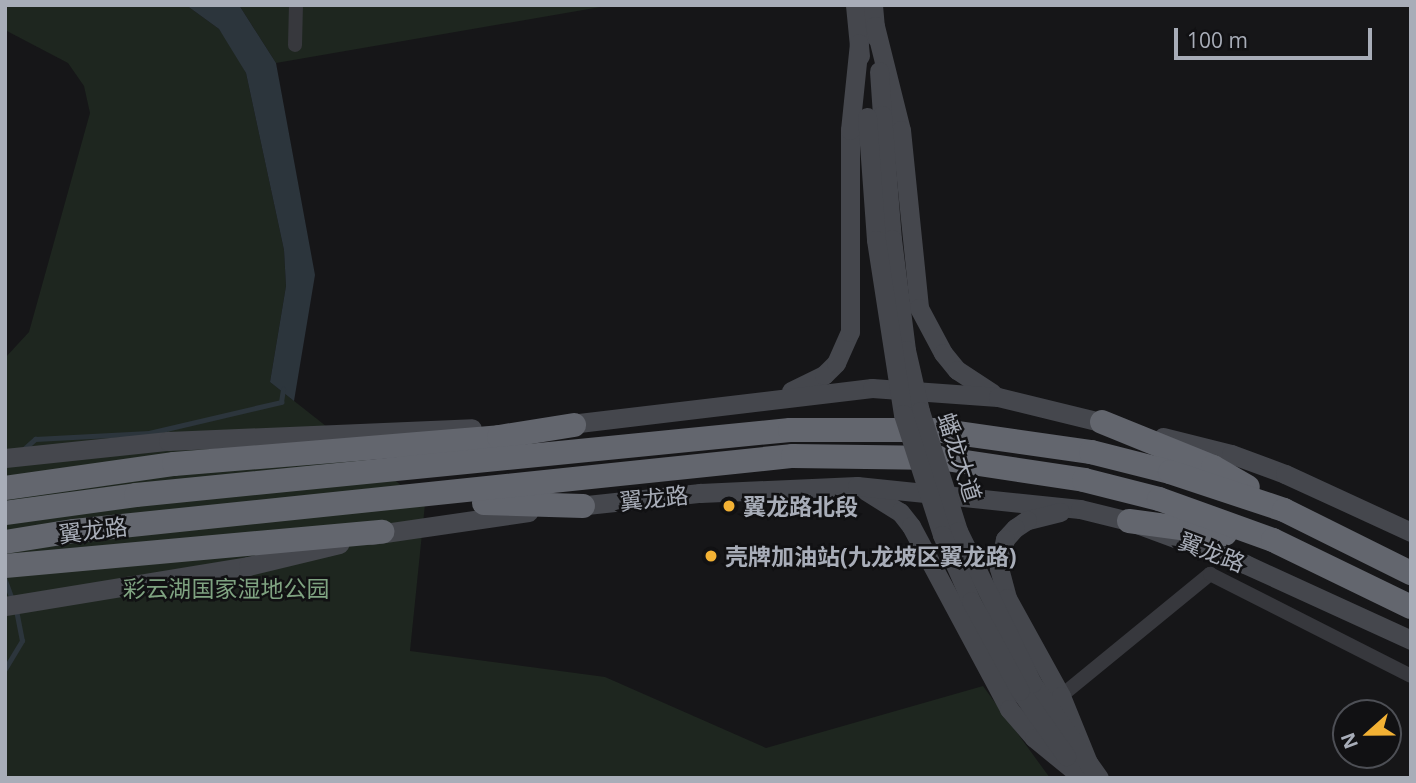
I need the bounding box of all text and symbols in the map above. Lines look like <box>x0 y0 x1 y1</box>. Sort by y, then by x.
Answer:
scale bar <box>1178 14 1376 58</box>
text: 100 m <box>1187 26 1248 54</box>
street label: 蟠龙大道 <box>933 409 987 505</box>
street label: 翼龙路 <box>618 481 690 515</box>
place label: 翼龙路北段 <box>743 492 858 520</box>
marker: 翼龙路北段 <box>721 498 737 514</box>
street label: 翼龙路 <box>57 512 129 548</box>
street label: 翼龙路 <box>1175 527 1249 577</box>
place label: 壳牌加油站(九龙坡区翼龙路) <box>725 542 1017 570</box>
marker: 壳牌加油站(九龙坡区翼龙路) <box>703 548 719 564</box>
park label: 彩云湖国家湿地公园 <box>123 574 329 602</box>
north arrow <box>1332 699 1402 769</box>
text: N <box>1334 729 1364 753</box>

